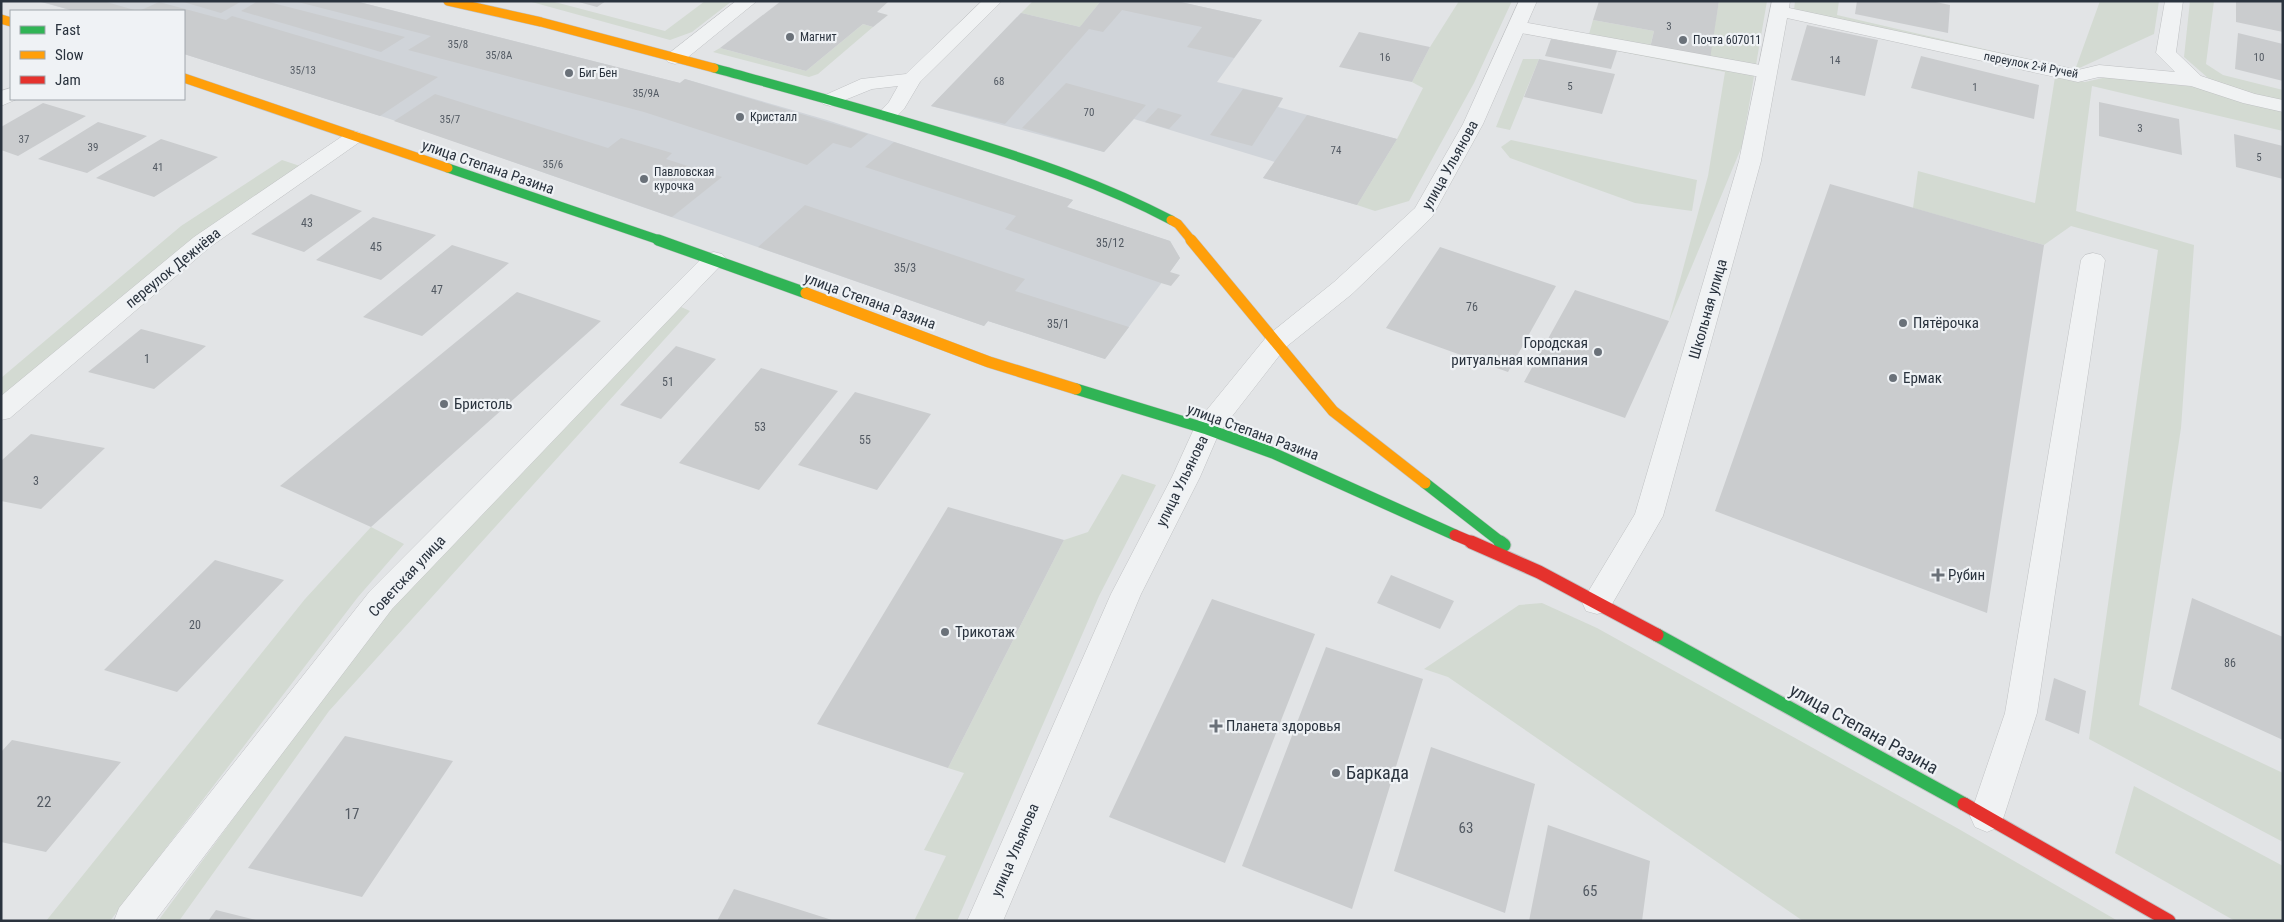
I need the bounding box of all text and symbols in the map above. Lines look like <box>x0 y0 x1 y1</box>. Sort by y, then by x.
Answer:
legend <box>10 10 185 100</box>
house number: 3 <box>1666 20 1672 33</box>
text: Fast <box>55 21 80 39</box>
place label: Магнит <box>800 30 837 44</box>
marker: Магнит <box>784 31 796 43</box>
place label: Почта 607011 <box>1693 33 1761 47</box>
marker: Почта 607011 <box>1677 34 1689 46</box>
house number: 35/8 <box>448 38 468 51</box>
text: Slow <box>55 46 84 64</box>
house number: 35/8А <box>486 49 513 62</box>
street label: переулок 2-й Ручей <box>1983 49 2079 81</box>
house number: 16 <box>1380 51 1390 64</box>
house number: 10 <box>2254 51 2264 64</box>
house number: 14 <box>1830 54 1841 67</box>
house number: 35/13 <box>290 64 316 77</box>
place label: Биг Бен <box>579 66 617 80</box>
marker: Биг Бен <box>563 67 575 79</box>
text: Jam <box>55 71 81 89</box>
house number: 68 <box>994 75 1004 88</box>
house number: 5 <box>1567 80 1573 93</box>
house number: 1 <box>1972 81 1978 94</box>
house number: 35/9А <box>633 87 660 100</box>
house number: 70 <box>1084 106 1094 119</box>
place label: Кристалл <box>750 110 797 124</box>
marker: Кристалл <box>734 111 746 123</box>
house number: 35/7 <box>440 113 460 126</box>
street label: улица Ульянова <box>1418 117 1482 213</box>
house number: 3 <box>2137 122 2143 135</box>
house number: 37 <box>19 133 29 146</box>
street label: улица Степана Разина <box>419 136 557 198</box>
house number: 39 <box>88 141 98 154</box>
house number: 74 <box>1331 144 1342 157</box>
house number: 5 <box>2256 151 2262 164</box>
house number: 35/6 <box>543 158 563 171</box>
house number: 41 <box>153 161 163 174</box>
place label: Павловская курочка <box>654 165 714 193</box>
marker: Павловская курочка <box>638 173 650 185</box>
house number: 43 <box>301 216 313 230</box>
street label: переулок Дежнёва <box>122 224 224 312</box>
house number: 35/12 <box>1096 236 1124 250</box>
house number: 45 <box>370 240 382 254</box>
street label: Школьная улица <box>1685 257 1731 361</box>
house number: 35/3 <box>894 261 916 275</box>
street label: улица Степана Разина <box>802 269 938 333</box>
house number: 47 <box>431 283 443 297</box>
house number: 76 <box>1466 300 1478 314</box>
place label: Пятёрочка <box>1913 314 1979 332</box>
house number: 35/1 <box>1047 317 1069 331</box>
marker: Пятёрочка <box>1897 317 1909 329</box>
place label: Городская ритуальная компания <box>1451 334 1588 369</box>
marker: Городская ритуальная компания <box>1592 346 1604 358</box>
house number: 1 <box>144 352 150 366</box>
place label: Ермак <box>1903 369 1942 387</box>
marker: Ермак <box>1887 372 1899 384</box>
house number: 51 <box>662 375 674 389</box>
place label: Бристоль <box>454 395 513 413</box>
marker: Бристоль <box>438 398 450 410</box>
street label: улица Степана Разина <box>1185 400 1321 464</box>
house number: 53 <box>754 420 766 434</box>
street label: улица Ульянова <box>1152 432 1212 530</box>
house number: 55 <box>859 433 871 447</box>
house number: 3 <box>33 474 39 488</box>
street label: Советская улица <box>365 532 449 620</box>
place label: Рубин <box>1948 566 1985 584</box>
marker: Рубин <box>1932 569 1944 581</box>
house number: 20 <box>189 618 201 632</box>
place label: Трикотаж <box>955 623 1015 641</box>
marker: Трикотаж <box>939 626 951 638</box>
house number: 86 <box>2224 656 2236 670</box>
street label: улица Степана Разина <box>1786 679 1942 778</box>
place label: Планета здоровья <box>1226 717 1341 735</box>
marker: Планета здоровья <box>1210 720 1222 732</box>
place label: Баркада <box>1346 762 1409 783</box>
marker: Баркада <box>1330 767 1342 779</box>
house number: 22 <box>37 793 51 811</box>
street label: улица Ульянова <box>987 801 1043 899</box>
house number: 17 <box>345 805 359 823</box>
house number: 63 <box>1459 819 1473 837</box>
house number: 65 <box>1583 882 1597 900</box>

